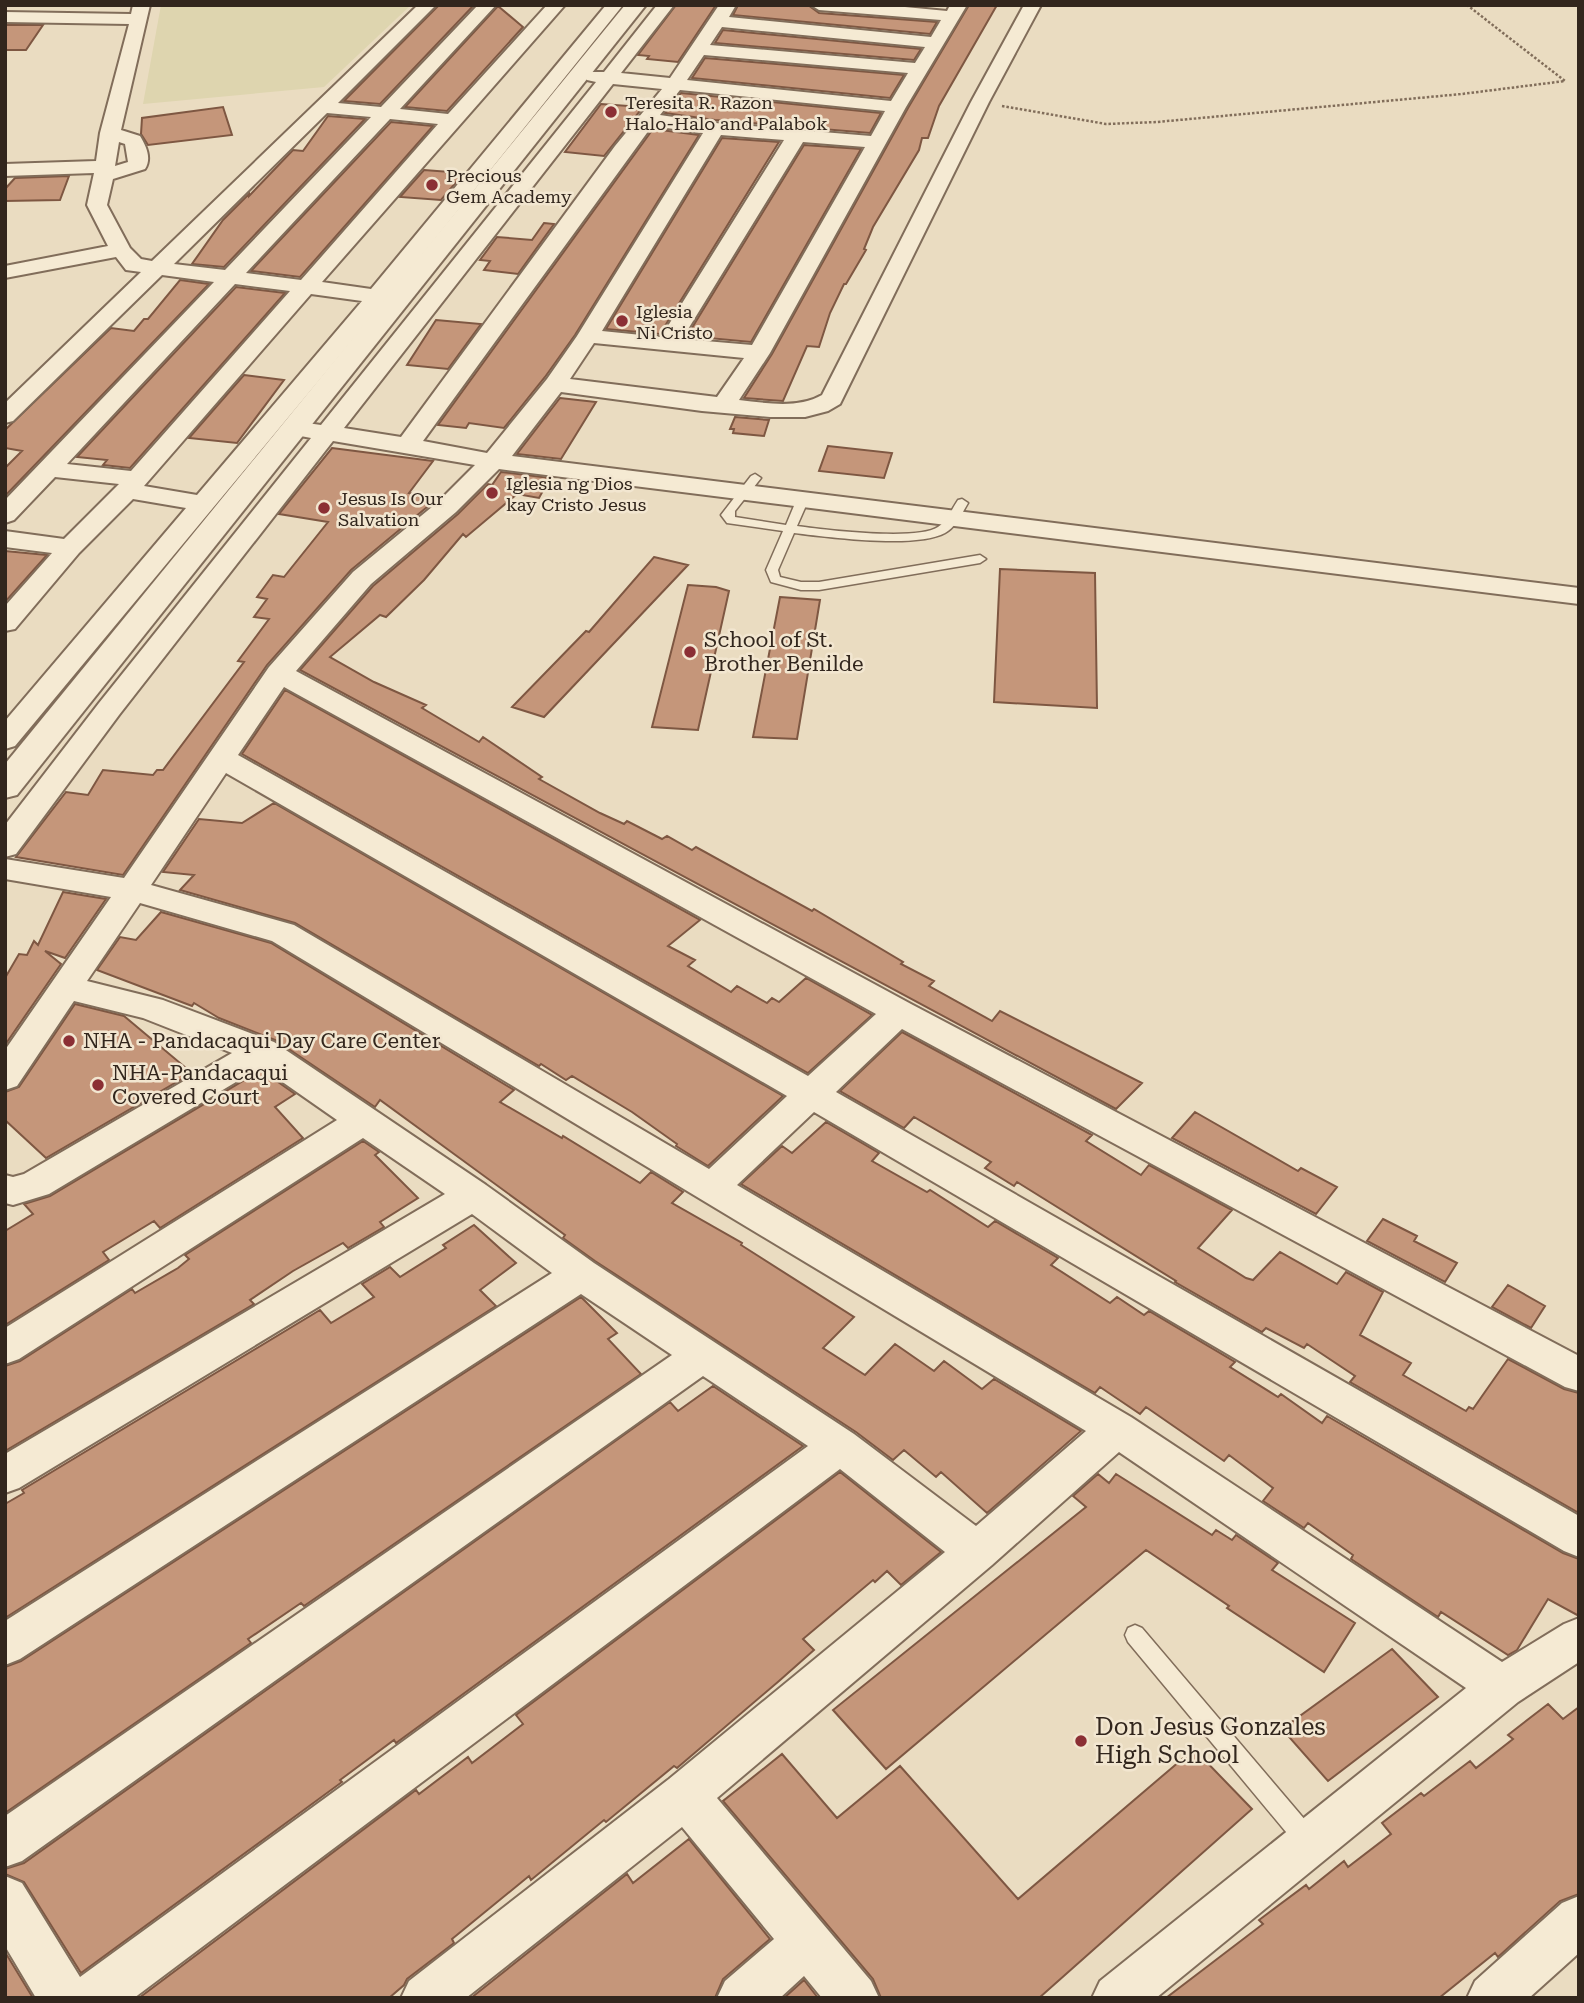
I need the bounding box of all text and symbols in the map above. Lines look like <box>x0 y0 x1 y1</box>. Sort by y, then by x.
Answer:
place label: Teresita R. Razon Halo-Halo and Palabok <box>625 92 828 134</box>
marker: Teresita R. Razon Halo-Halo and Palabok <box>603 104 619 120</box>
place label: Precious Gem Academy <box>446 165 572 207</box>
marker: Precious Gem Academy <box>424 177 440 193</box>
place label: Iglesia Ni Cristo <box>636 301 713 343</box>
marker: Iglesia Ni Cristo <box>614 313 630 329</box>
place label: Iglesia ng Dios kay Cristo Jesus <box>506 473 646 515</box>
marker: Iglesia ng Dios kay Cristo Jesus <box>484 485 500 501</box>
place label: Jesus Is Our Salvation <box>338 488 443 530</box>
marker: Jesus Is Our Salvation <box>316 500 332 516</box>
place label: School of St. Brother Benilde <box>704 628 864 676</box>
marker: School of St. Brother Benilde <box>682 644 698 660</box>
place label: NHA - Pandacaqui Day Care Center <box>83 1029 441 1053</box>
marker: NHA - Pandacaqui Day Care Center <box>61 1033 77 1049</box>
place label: NHA-Pandacaqui Covered Court <box>112 1061 288 1109</box>
marker: NHA-Pandacaqui Covered Court <box>90 1077 106 1093</box>
place label: Don Jesus Gonzales High School <box>1095 1713 1326 1769</box>
marker: Don Jesus Gonzales High School <box>1073 1733 1089 1749</box>

